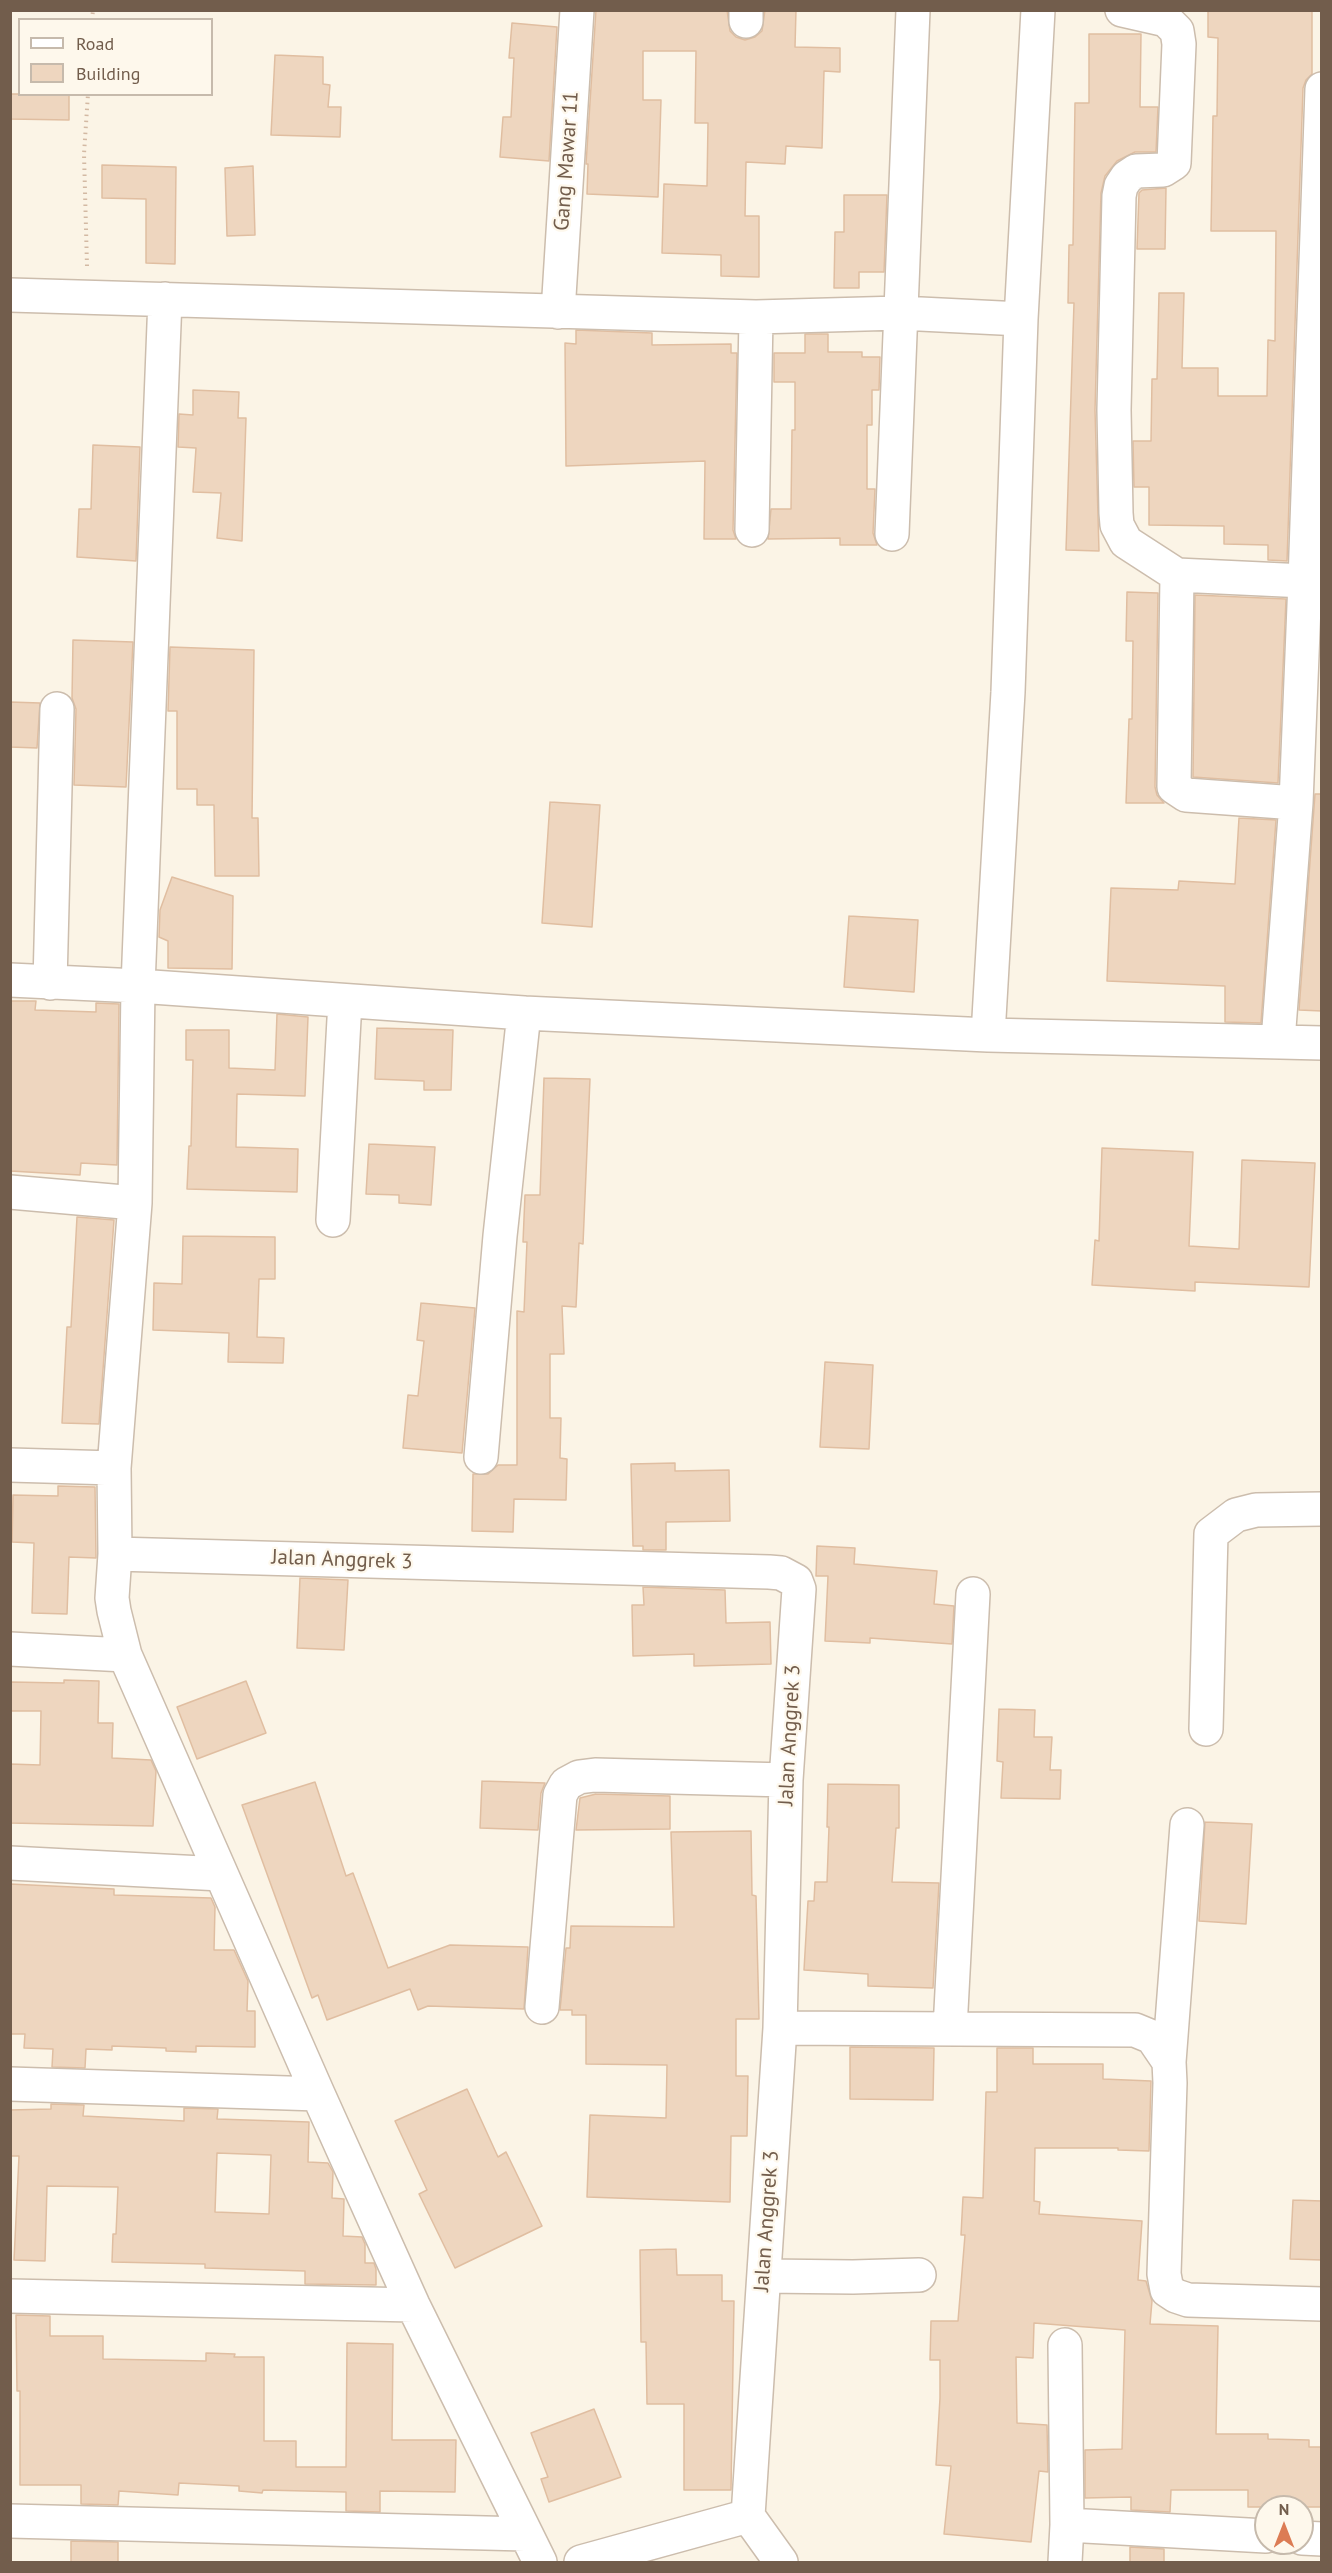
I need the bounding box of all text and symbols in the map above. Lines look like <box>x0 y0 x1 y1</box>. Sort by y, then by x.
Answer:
legend <box>18 18 213 96</box>
text: Road <box>76 32 114 55</box>
text: Building <box>76 62 140 85</box>
street label: Gang Mawar 11 <box>550 90 584 232</box>
street label: Jalan Anggrek 3 <box>271 1545 413 1575</box>
street label: Jalan Anggrek 3 <box>774 1664 806 1806</box>
street label: Jalan Anggrek 3 <box>749 2150 785 2292</box>
north arrow <box>1254 2495 1314 2555</box>
text: N <box>1279 2499 1289 2519</box>

